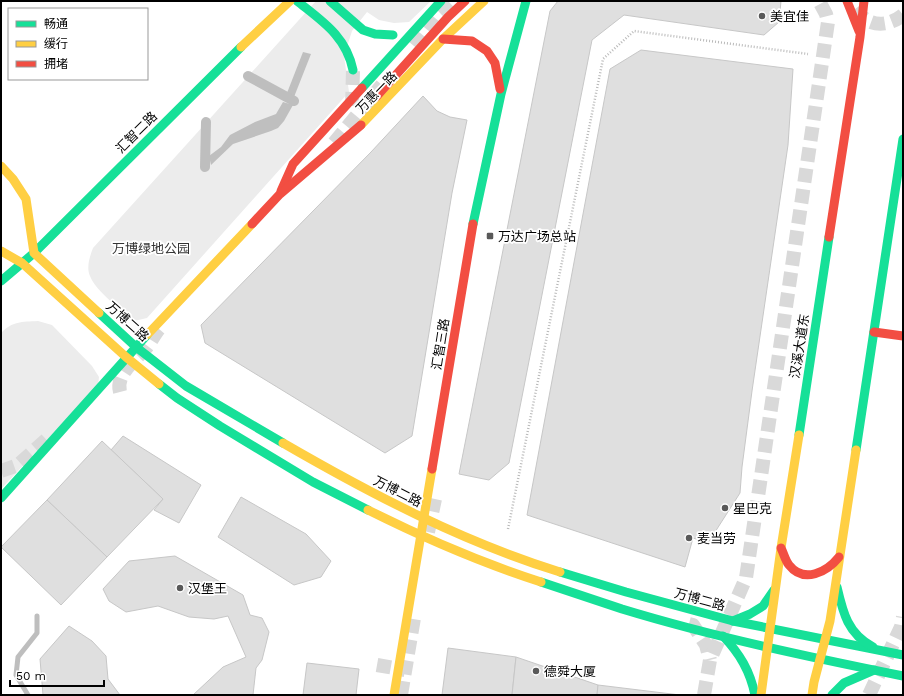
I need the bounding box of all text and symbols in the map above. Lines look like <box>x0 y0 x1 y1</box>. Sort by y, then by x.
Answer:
legend <box>8 8 148 80</box>
place label: 美宜佳 <box>770 9 809 24</box>
marker: 美宜佳 <box>757 11 767 21</box>
text: 畅通 <box>44 17 68 31</box>
text: 缓行 <box>44 37 68 51</box>
text: 拥堵 <box>44 57 68 71</box>
street label: 万惠一路 <box>353 68 400 116</box>
street label: 汇智二路 <box>113 109 160 156</box>
place label: 万达广场总站 <box>498 229 576 244</box>
marker: 万达广场总站 <box>485 231 495 241</box>
park label: 万博绿地公园 <box>112 241 190 256</box>
street label: 万博二路 <box>103 298 152 344</box>
street label: 汉溪大道东 <box>787 313 812 379</box>
street label: 汇智三路 <box>429 317 452 371</box>
street label: 万博二路 <box>371 473 424 510</box>
place label: 星巴克 <box>733 501 772 516</box>
marker: 星巴克 <box>720 503 730 513</box>
place label: 麦当劳 <box>697 531 736 546</box>
marker: 麦当劳 <box>684 533 694 543</box>
place label: 汉堡王 <box>188 581 227 596</box>
marker: 汉堡王 <box>175 583 185 593</box>
street label: 万博二路 <box>673 586 727 613</box>
scale bar <box>10 662 104 688</box>
place label: 德舜大厦 <box>544 664 596 679</box>
marker: 德舜大厦 <box>531 666 541 676</box>
text: 50 m <box>16 669 46 683</box>

